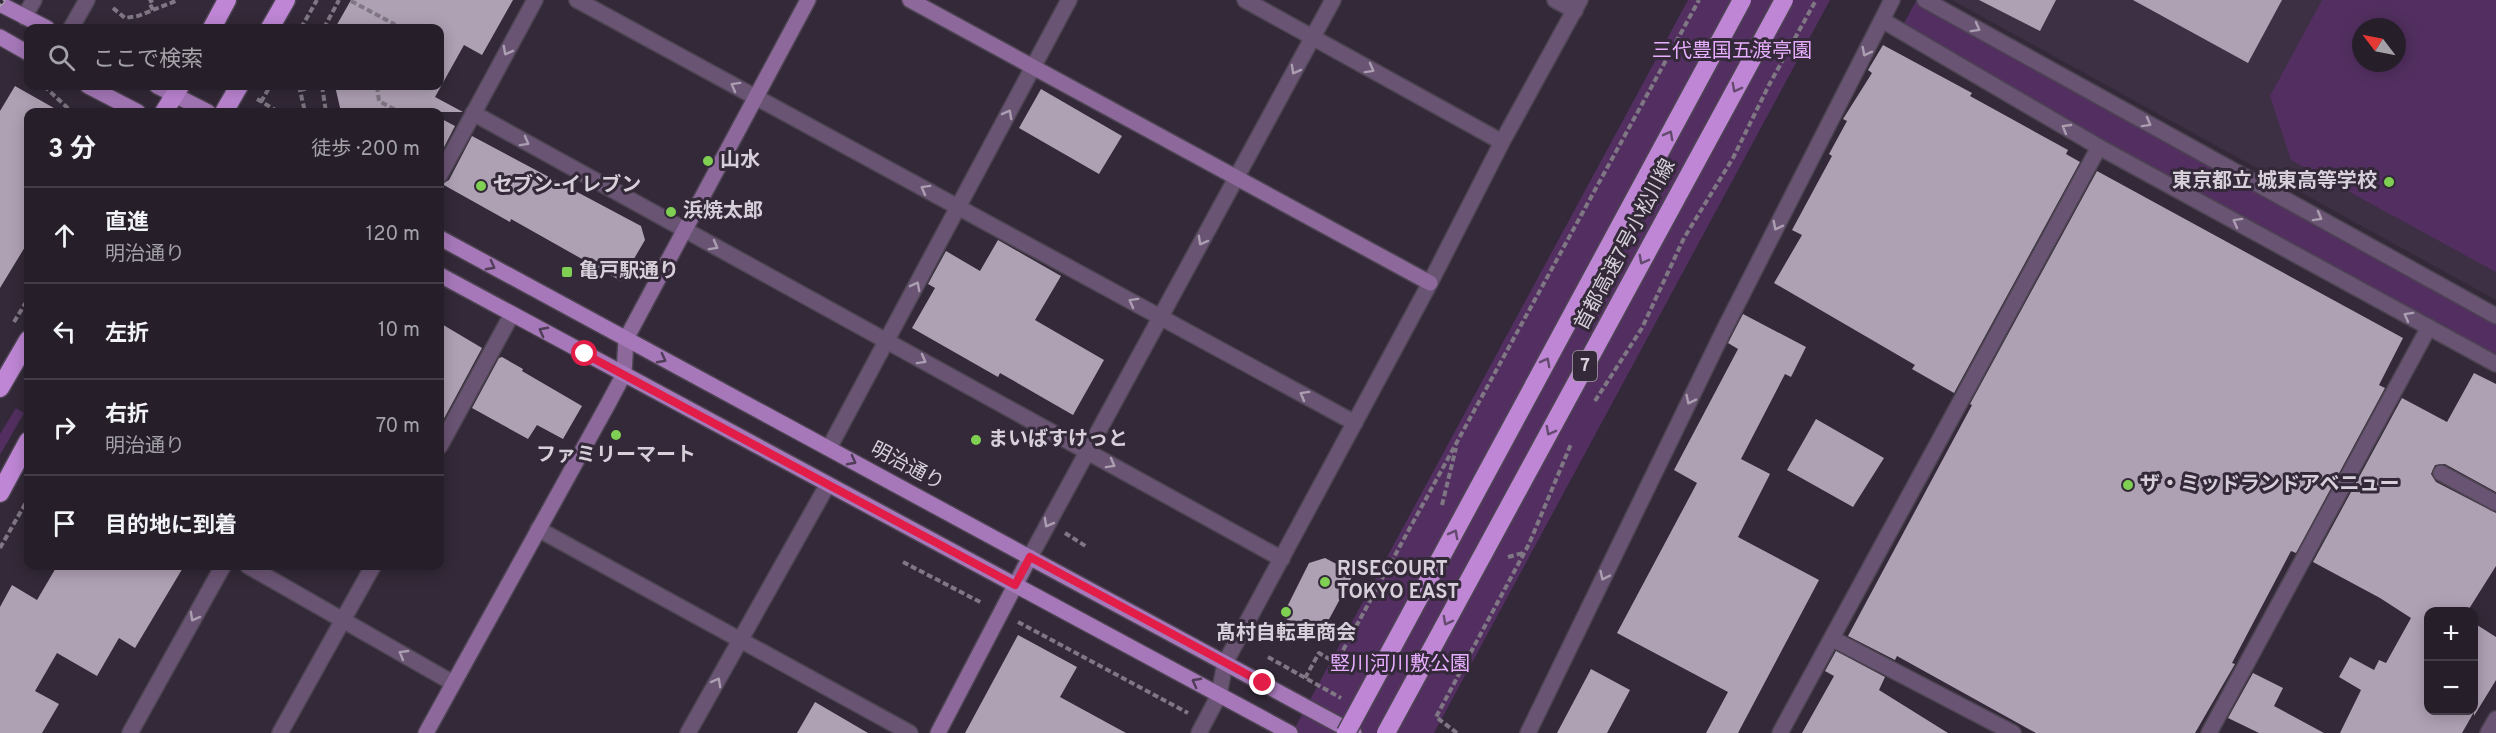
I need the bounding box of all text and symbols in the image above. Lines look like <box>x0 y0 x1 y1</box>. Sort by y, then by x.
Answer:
north arrow <box>2352 18 2406 72</box>
one-way arrow <box>1970 21 1980 32</box>
search box <box>24 24 444 90</box>
park label: 三代豊国五渡亭園 <box>1652 39 1812 65</box>
icon: search <box>45 41 78 74</box>
one-way arrow <box>503 45 514 56</box>
one-way arrow <box>1861 46 1873 57</box>
text: ここで検索 <box>93 47 203 74</box>
one-way arrow <box>1364 62 1374 73</box>
one-way arrow <box>1291 64 1302 74</box>
one-way arrow <box>731 82 741 93</box>
one-way arrow <box>1732 82 1743 93</box>
one-way arrow <box>1001 110 1012 120</box>
one-way arrow <box>2141 116 2151 127</box>
one-way arrow <box>2062 123 2072 135</box>
one-way arrow <box>1662 131 1673 141</box>
text: 3 分 <box>48 134 96 167</box>
one-way arrow <box>518 134 529 146</box>
text: 徒歩 · 200 m <box>311 137 420 163</box>
place label: 山水 <box>720 148 760 174</box>
marker: 山水 <box>701 154 715 168</box>
street label: 首都高速7号小松川線 <box>1570 155 1682 335</box>
place label: 東京都立 城東高等学校 <box>2172 169 2377 195</box>
place label: セブン-イレブン <box>493 173 641 199</box>
marker: 東京都立 城東高等学校 <box>2382 175 2396 189</box>
marker: セブン-イレブン <box>474 179 488 193</box>
one-way arrow <box>920 185 931 196</box>
place label: 浜焼太郎 <box>683 199 763 225</box>
marker: 浜焼太郎 <box>664 205 678 219</box>
text: 直進 <box>105 210 149 237</box>
one-way arrow <box>2311 210 2322 221</box>
one-way arrow <box>2233 218 2243 229</box>
icon: ahead <box>48 219 81 252</box>
one-way arrow <box>1773 219 1784 230</box>
text: 120 m <box>366 222 420 248</box>
one-way arrow <box>1198 235 1209 245</box>
one-way arrow <box>708 238 718 250</box>
text: 明治通り <box>105 242 185 268</box>
one-way arrow <box>1639 253 1650 264</box>
one-way arrow <box>485 259 495 270</box>
place label: 亀戸駅通り <box>579 259 679 285</box>
marker: 亀戸駅通り <box>560 265 574 279</box>
one-way arrow <box>909 282 920 292</box>
one-way arrow <box>1128 298 1139 309</box>
one-way arrow <box>2404 312 2414 323</box>
icon: left <box>48 315 81 348</box>
text: 10 m <box>378 318 420 344</box>
text: 左折 <box>105 321 149 348</box>
one-way arrow <box>539 327 549 338</box>
route start <box>571 340 597 366</box>
road number: 7 <box>1573 351 1597 381</box>
one-way arrow <box>656 352 667 363</box>
one-way arrow <box>915 353 926 364</box>
one-way arrow <box>1539 358 1550 368</box>
one-way arrow <box>1300 391 1310 402</box>
one-way arrow <box>1685 394 1697 405</box>
text: 右折 <box>105 402 149 429</box>
icon: right <box>48 411 81 444</box>
text: 70 m <box>376 414 420 440</box>
one-way arrow <box>1546 425 1557 435</box>
place label: まいばすけっと <box>988 427 1128 453</box>
marker: ファミリーマート <box>609 428 623 442</box>
marker: まいばすけっと <box>969 433 983 447</box>
text: 明治通り <box>105 434 185 460</box>
street label: 明治通り <box>866 437 948 497</box>
place label: ファミリーマート <box>536 443 696 469</box>
one-way arrow <box>846 454 857 465</box>
one-way arrow <box>1104 457 1115 468</box>
place label: ザ・ミッドランドアベニュー <box>2140 472 2400 498</box>
marker: ザ・ミッドランドアベニュー <box>2121 478 2135 492</box>
icon: arrive <box>48 507 81 540</box>
text: 目的地に到着 <box>105 513 237 540</box>
one-way arrow <box>1044 517 1055 527</box>
one-way arrow <box>1447 529 1458 540</box>
place label: RISECOURT TOKYO EAST <box>1337 557 1459 606</box>
one-way arrow <box>1600 569 1612 580</box>
marker: RISECOURT TOKYO EAST <box>1318 575 1332 589</box>
marker: 髙村自転車商会 <box>1279 605 1293 619</box>
map controls <box>2424 607 2478 715</box>
button: + <box>2424 607 2478 661</box>
one-way arrow <box>190 610 201 621</box>
one-way arrow <box>1443 615 1454 625</box>
place label: 髙村自転車商会 <box>1216 621 1356 647</box>
one-way arrow <box>399 649 409 661</box>
park label: 竪川河川敷公園 <box>1330 652 1470 678</box>
button: − <box>2424 661 2478 715</box>
route end <box>1249 669 1275 695</box>
one-way arrow <box>710 678 721 688</box>
one-way arrow <box>1191 678 1202 689</box>

